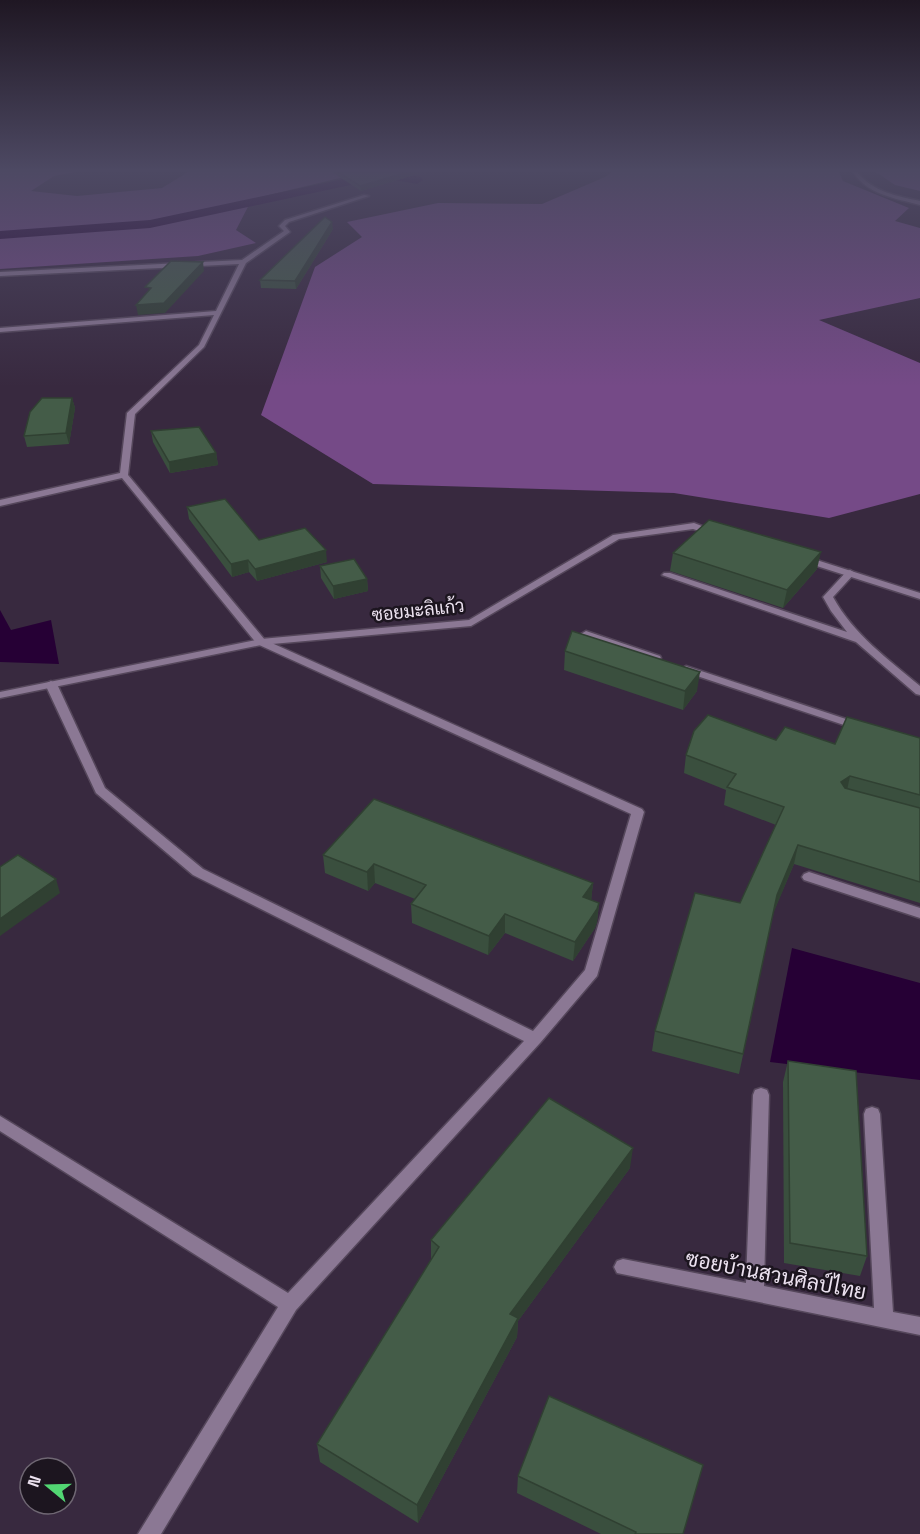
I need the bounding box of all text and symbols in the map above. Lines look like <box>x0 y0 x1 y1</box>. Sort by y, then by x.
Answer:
street label: ซอยมะลิแก้ว <box>371 594 465 626</box>
street label: ซอยบ้านสวนศิลป์ไทย <box>683 1243 869 1306</box>
north arrow <box>18 1456 78 1516</box>
text: N <box>23 1473 46 1490</box>

